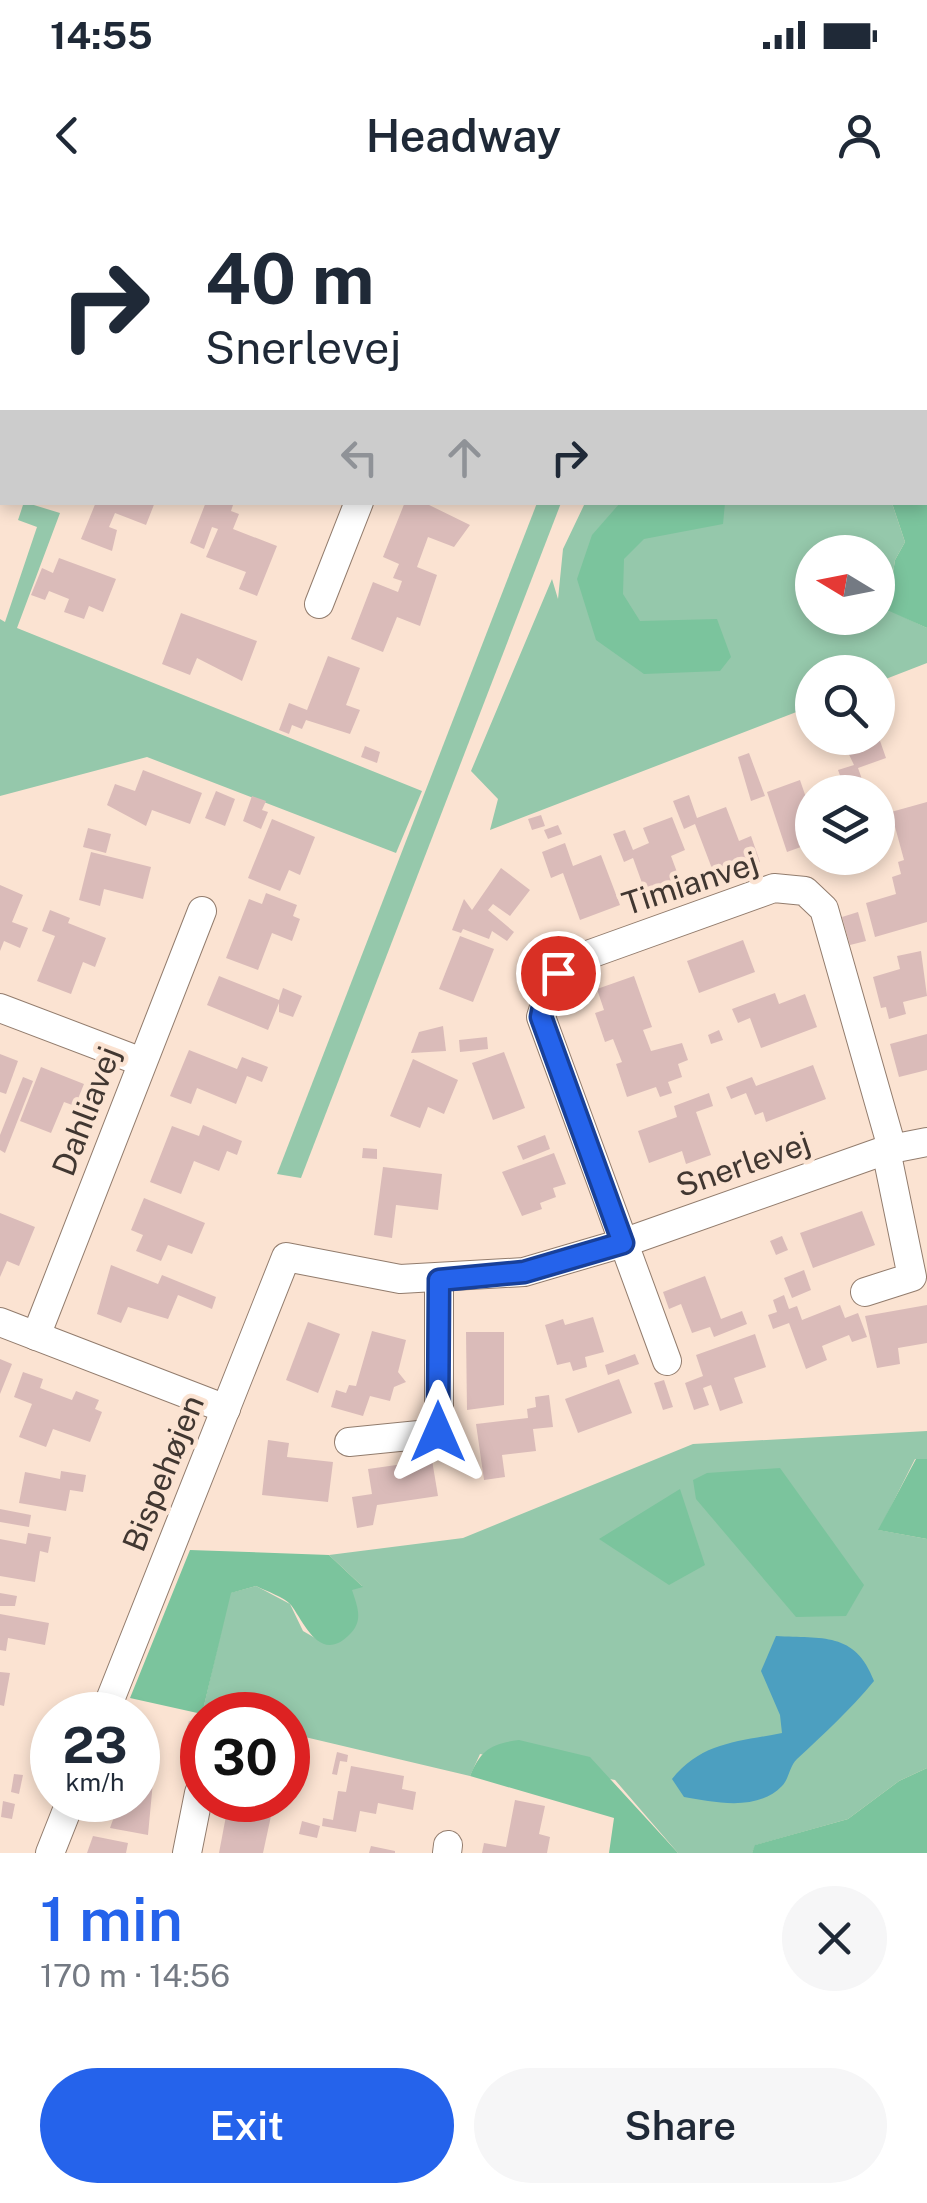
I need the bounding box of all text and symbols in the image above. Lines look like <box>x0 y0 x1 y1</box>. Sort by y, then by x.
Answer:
text: 14:55 <box>50 13 153 58</box>
icon: back <box>40 108 95 163</box>
icon: person <box>832 108 887 163</box>
text: Headway <box>366 109 561 162</box>
text: 40 m <box>205 237 375 320</box>
icon: right <box>40 240 170 370</box>
text: Snerlevej <box>205 321 401 374</box>
icon: left <box>332 430 387 485</box>
icon: ahead <box>437 430 492 485</box>
icon: right <box>542 430 597 485</box>
north arrow <box>795 535 895 635</box>
map controls <box>795 535 895 875</box>
button: search <box>795 655 895 755</box>
button: layers <box>795 775 895 875</box>
street label: Timianvej <box>617 844 763 922</box>
pin <box>516 931 601 1016</box>
icon: arrive <box>531 946 586 1001</box>
street label: Dahliavej <box>44 1041 128 1181</box>
street label: Snerlevej <box>671 1124 815 1204</box>
position arrow <box>386 1380 490 1484</box>
street label: Bispehøjen <box>115 1390 211 1556</box>
speed limit sign: 30 <box>180 1692 310 1822</box>
text: 23 <box>62 1715 128 1774</box>
text: km/h <box>66 1767 124 1797</box>
text: 1 min <box>40 1884 183 1955</box>
button: close <box>782 1886 887 1991</box>
text: 170 m · 14:56 <box>40 1957 230 1994</box>
button: Exit <box>40 2068 454 2183</box>
button: Share <box>474 2068 887 2183</box>

